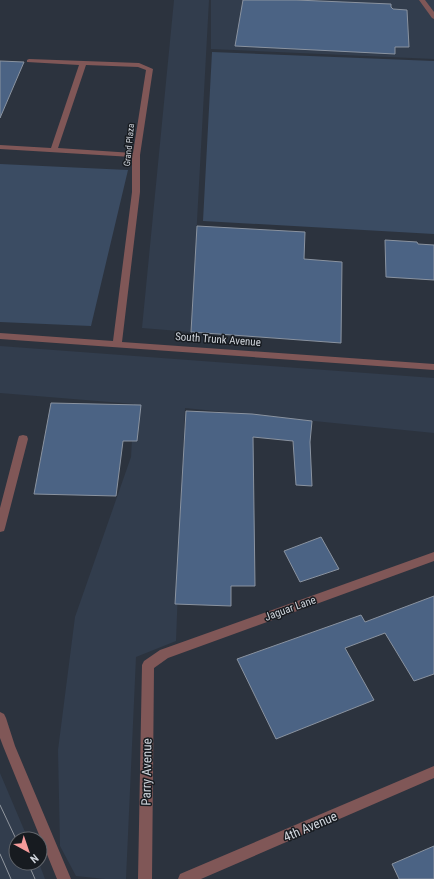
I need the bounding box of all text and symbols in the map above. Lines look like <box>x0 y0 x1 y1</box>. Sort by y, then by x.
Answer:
street label: Grand Plaza <box>122 123 136 167</box>
street label: South Trunk Avenue <box>175 330 261 349</box>
street label: Jaguar Lane <box>263 593 318 624</box>
street label: Parry Avenue <box>138 738 155 806</box>
street label: 4th Avenue <box>281 808 339 844</box>
north arrow <box>8 831 48 871</box>
text: N <box>27 851 41 866</box>

